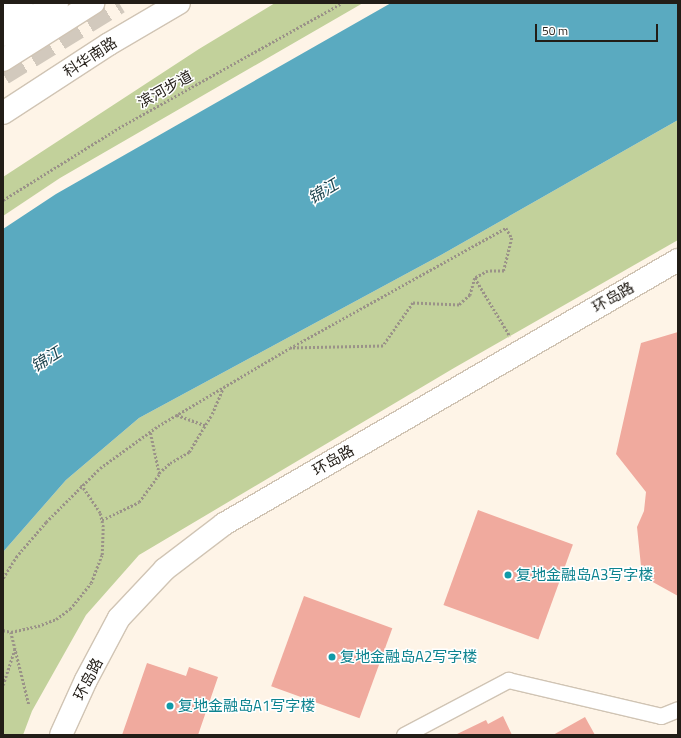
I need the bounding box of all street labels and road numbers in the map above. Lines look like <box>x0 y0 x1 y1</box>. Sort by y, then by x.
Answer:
street label: 科华南路 <box>60 33 120 81</box>
street label: 滨河步道 <box>134 67 196 111</box>
street label: 环岛路 <box>589 278 637 316</box>
street label: 环岛路 <box>309 441 357 479</box>
street label: 环岛路 <box>70 655 106 703</box>

